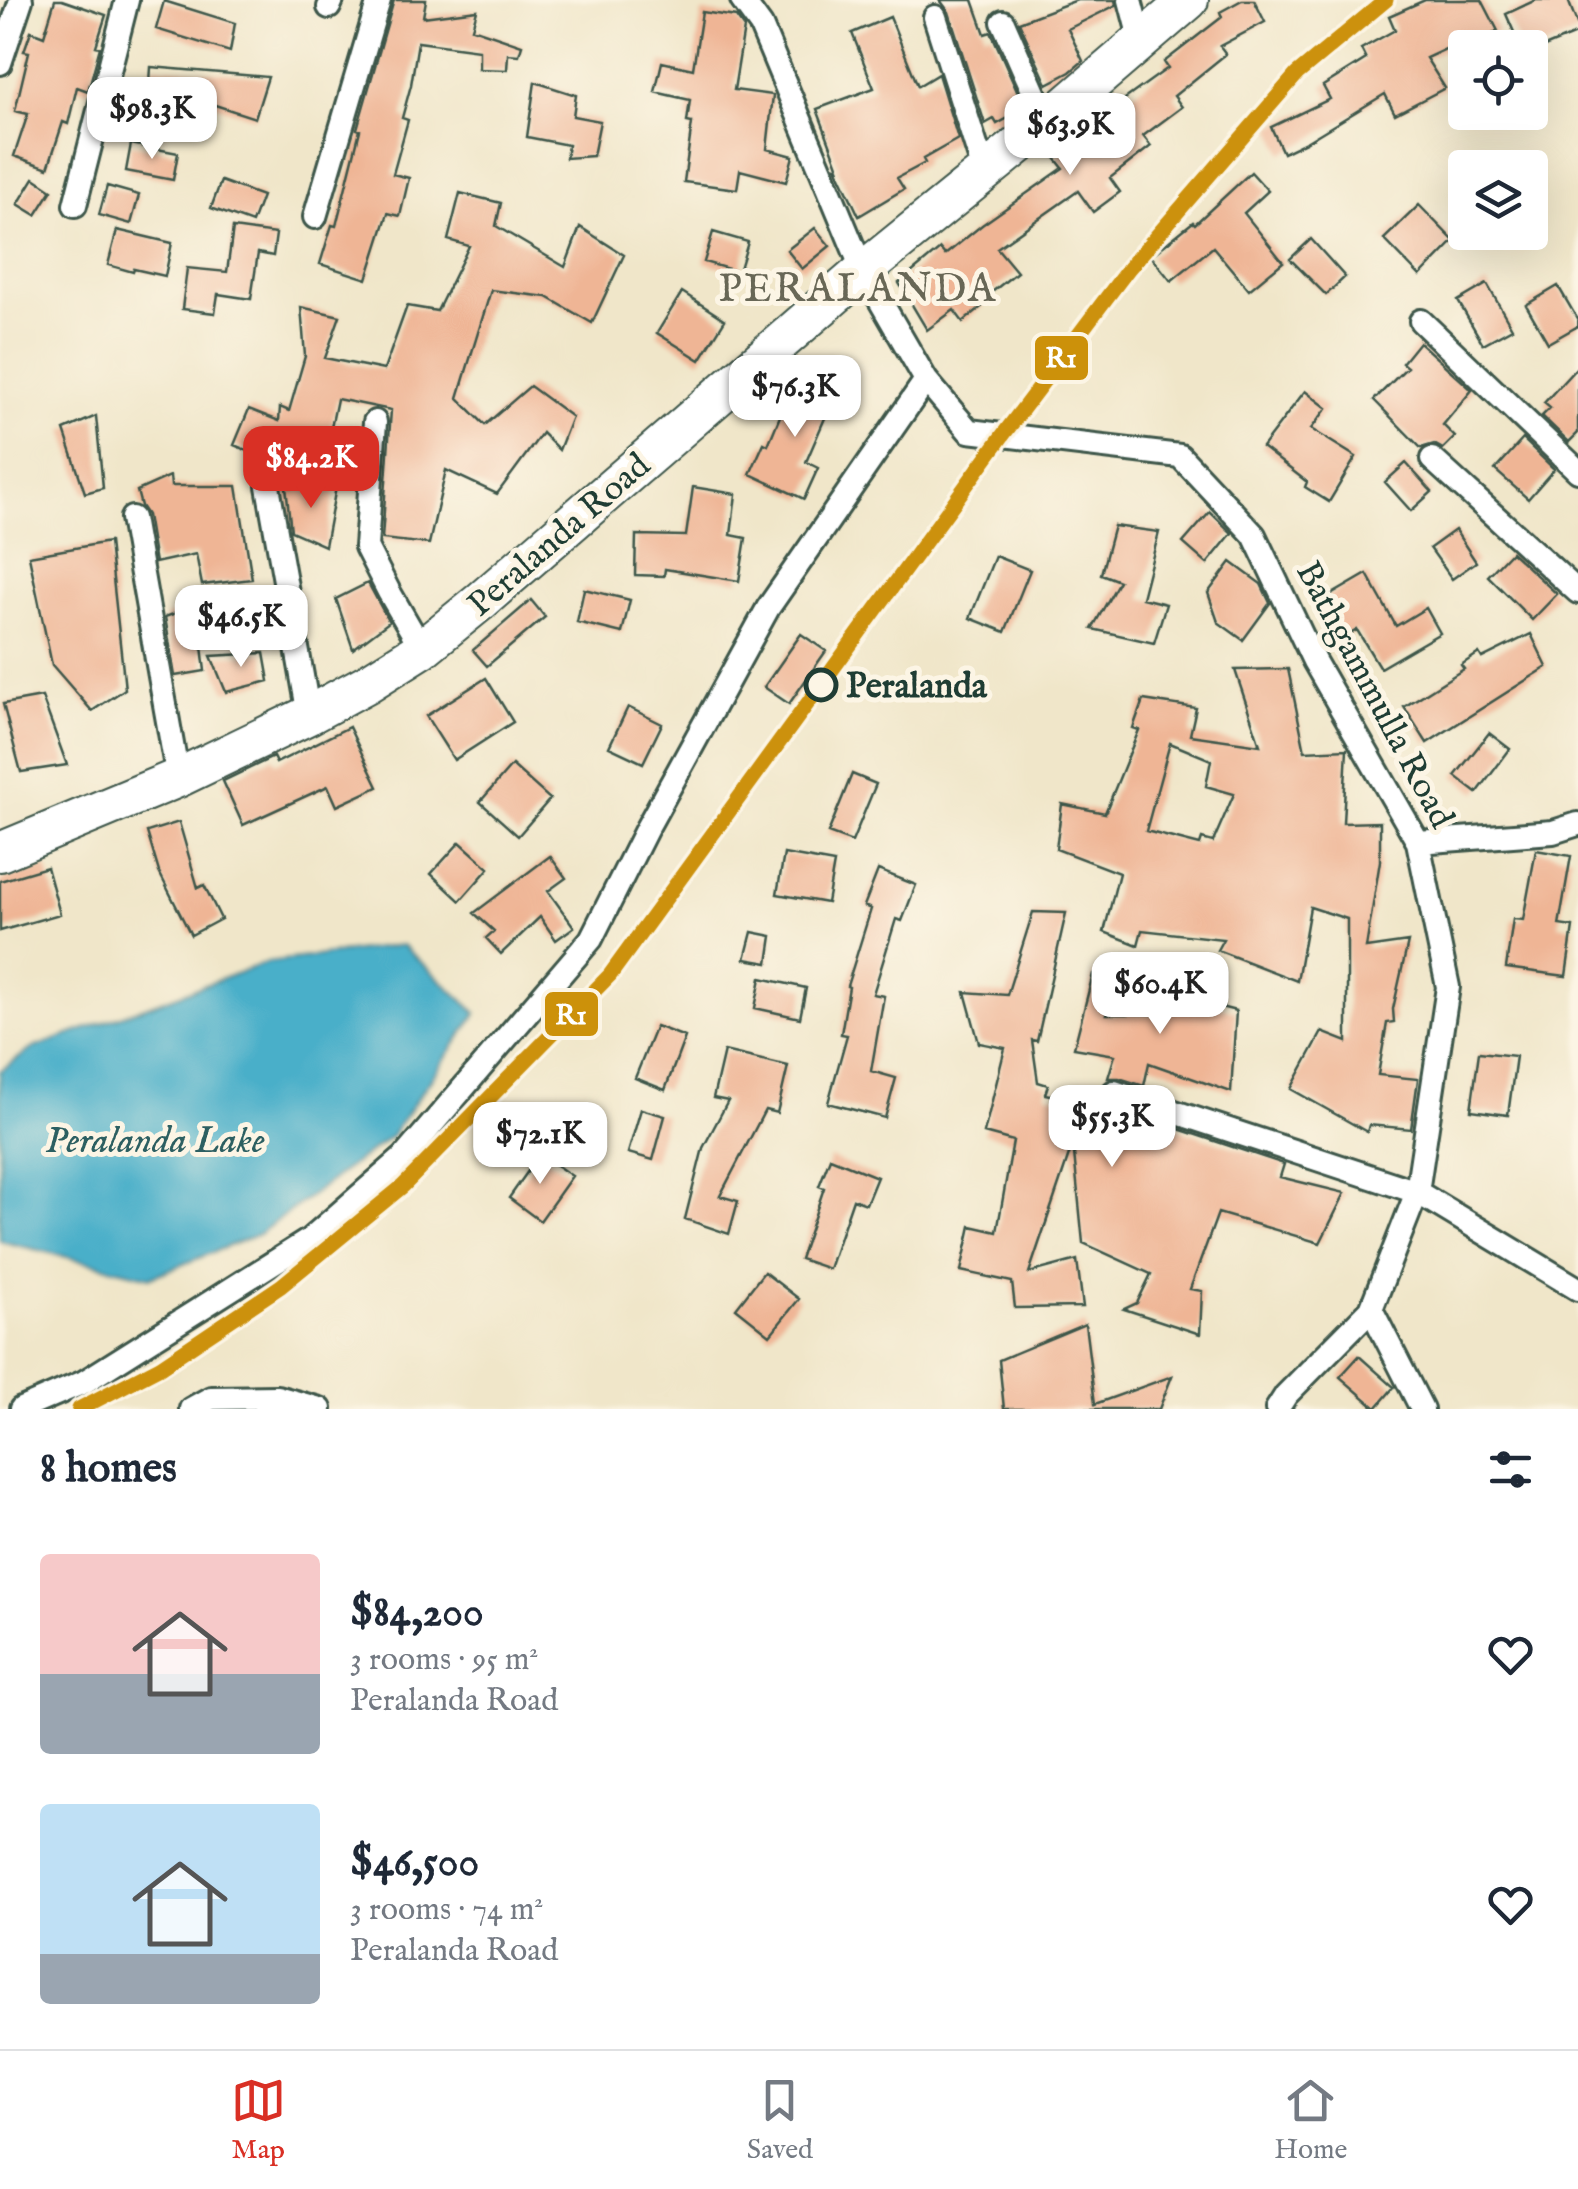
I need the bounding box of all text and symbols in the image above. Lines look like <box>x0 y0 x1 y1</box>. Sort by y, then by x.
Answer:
map controls <box>1448 30 1548 250</box>
button: locate <box>1448 30 1548 130</box>
pin: $98.3K <box>71 77 233 162</box>
text: $98.3K <box>109 89 195 130</box>
pin: $63.9K <box>989 93 1151 178</box>
text: $63.9K <box>1026 105 1114 146</box>
button: layers <box>1448 150 1548 250</box>
district label: PERALANDA <box>718 265 998 316</box>
line badge: R1 <box>1033 334 1090 382</box>
text: R1 <box>1045 342 1077 377</box>
pin: $76.3K <box>714 355 876 440</box>
text: $76.3K <box>751 367 839 408</box>
pin: $84.2K <box>230 426 392 511</box>
text: $84.2K <box>265 438 357 479</box>
street label: Peralanda Road <box>459 444 661 628</box>
street label: Bathgammulla Road <box>1284 554 1463 837</box>
pin: $46.5K <box>160 585 322 670</box>
text: $46.5K <box>197 597 285 638</box>
place label: Peralanda <box>846 665 988 710</box>
marker: Peralanda <box>805 669 837 701</box>
pin: $60.4K <box>1079 952 1241 1037</box>
text: $60.4K <box>1114 964 1206 1005</box>
line badge: R1 <box>543 990 600 1038</box>
text: R1 <box>555 999 587 1034</box>
pin: $55.3K <box>1031 1085 1193 1170</box>
text: $55.3K <box>1071 1097 1153 1138</box>
pin: $72.1K <box>459 1102 621 1187</box>
text: $72.1K <box>495 1114 585 1155</box>
water label: Peralanda Lake <box>45 1118 265 1166</box>
icon: filters <box>1483 1442 1538 1497</box>
text: 8 homes <box>40 1443 177 1496</box>
text: $84,200 <box>350 1587 484 1640</box>
icon: home <box>120 1594 240 1714</box>
icon: heart <box>1483 1627 1538 1682</box>
text: 3 rooms · 95 m² <box>350 1640 538 1681</box>
text: Peralanda Road <box>350 1681 558 1722</box>
text: $46,500 <box>350 1837 479 1890</box>
icon: home <box>120 1844 240 1964</box>
icon: heart <box>1483 1877 1538 1932</box>
text: 3 rooms · 74 m² <box>350 1890 543 1931</box>
text: Peralanda Road <box>350 1931 558 1972</box>
tab: Map <box>231 2073 286 2168</box>
tab: Saved <box>747 2073 813 2168</box>
tab: Home <box>1274 2073 1347 2168</box>

